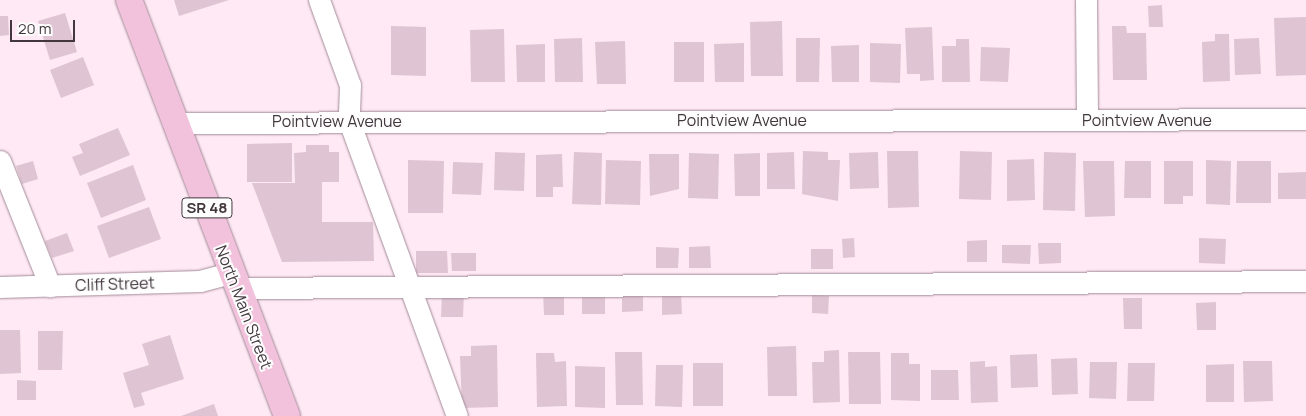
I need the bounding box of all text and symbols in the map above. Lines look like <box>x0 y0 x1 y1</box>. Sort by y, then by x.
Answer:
scale bar <box>12 10 78 42</box>
text: 20 m <box>18 18 51 39</box>
street label: Pointview Avenue <box>677 110 807 130</box>
street label: Pointview Avenue <box>1082 110 1212 130</box>
street label: Pointview Avenue <box>272 111 402 131</box>
road number: SR 48 <box>181 196 233 220</box>
street label: North Main Street <box>212 242 276 372</box>
street label: Cliff Street <box>75 273 155 295</box>

